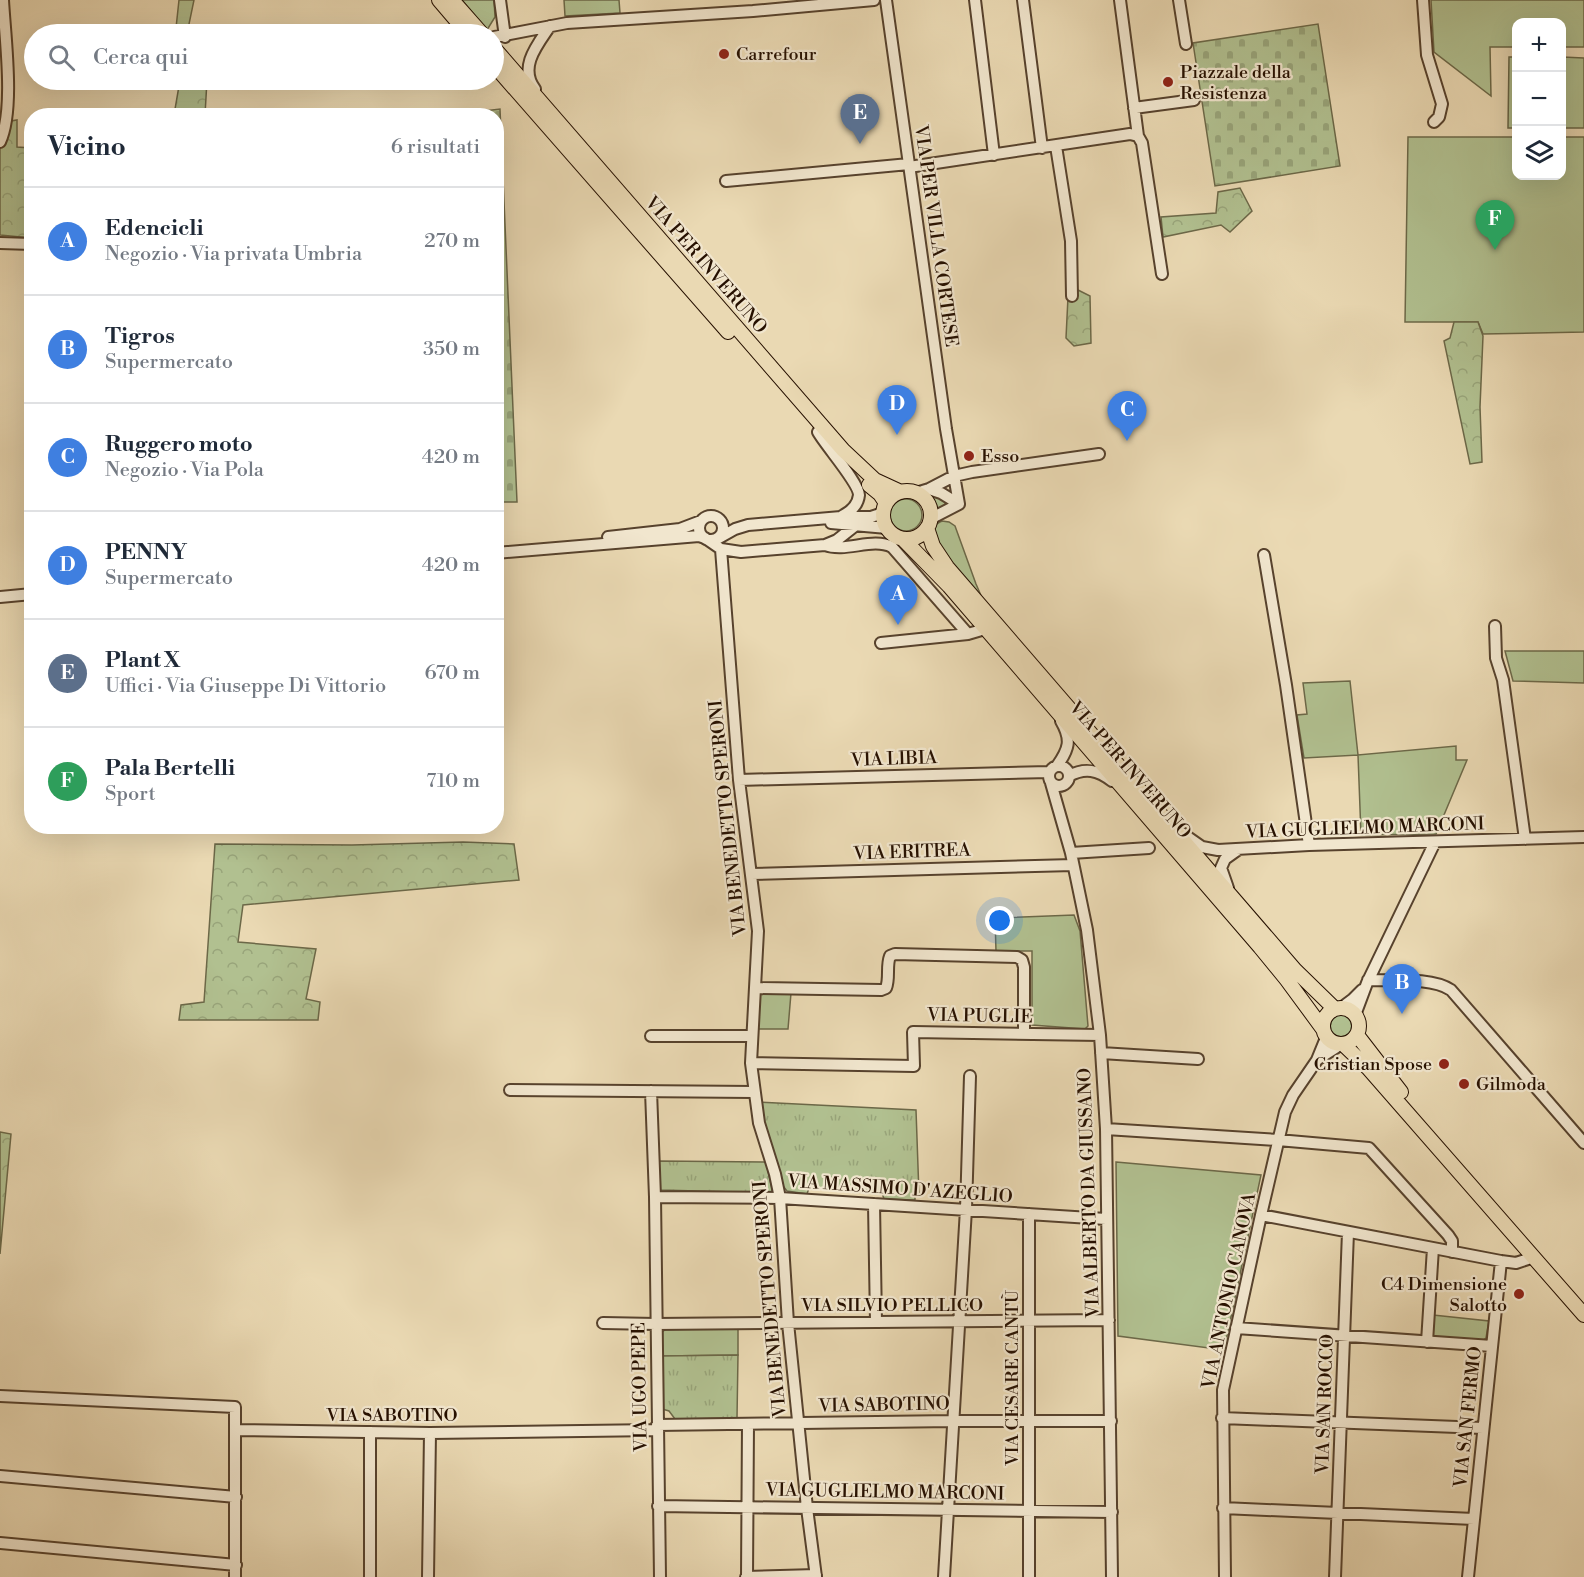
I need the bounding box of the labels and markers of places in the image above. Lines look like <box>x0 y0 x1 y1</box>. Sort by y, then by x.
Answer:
place label: Carrefour <box>736 43 817 66</box>
marker: Carrefour <box>717 47 731 61</box>
place label: Piazzale della Resistenza <box>1180 61 1292 105</box>
marker: Piazzale della Resistenza <box>1161 75 1175 89</box>
pin: E <box>840 94 880 144</box>
pin: F <box>1476 200 1514 250</box>
pin: D <box>878 386 916 435</box>
pin: C <box>1108 392 1146 441</box>
place label: Esso <box>981 445 1019 468</box>
marker: Esso <box>962 449 976 463</box>
pin: A <box>878 576 918 625</box>
pin: B <box>1382 964 1422 1014</box>
place label: Cristian Spose <box>1314 1053 1432 1076</box>
marker: Cristian Spose <box>1437 1057 1451 1071</box>
place label: Gilmoda <box>1476 1073 1547 1096</box>
marker: Gilmoda <box>1457 1077 1471 1091</box>
place label: C4 Dimensione Salotto <box>1381 1273 1507 1317</box>
marker: C4 Dimensione Salotto <box>1512 1287 1526 1301</box>

